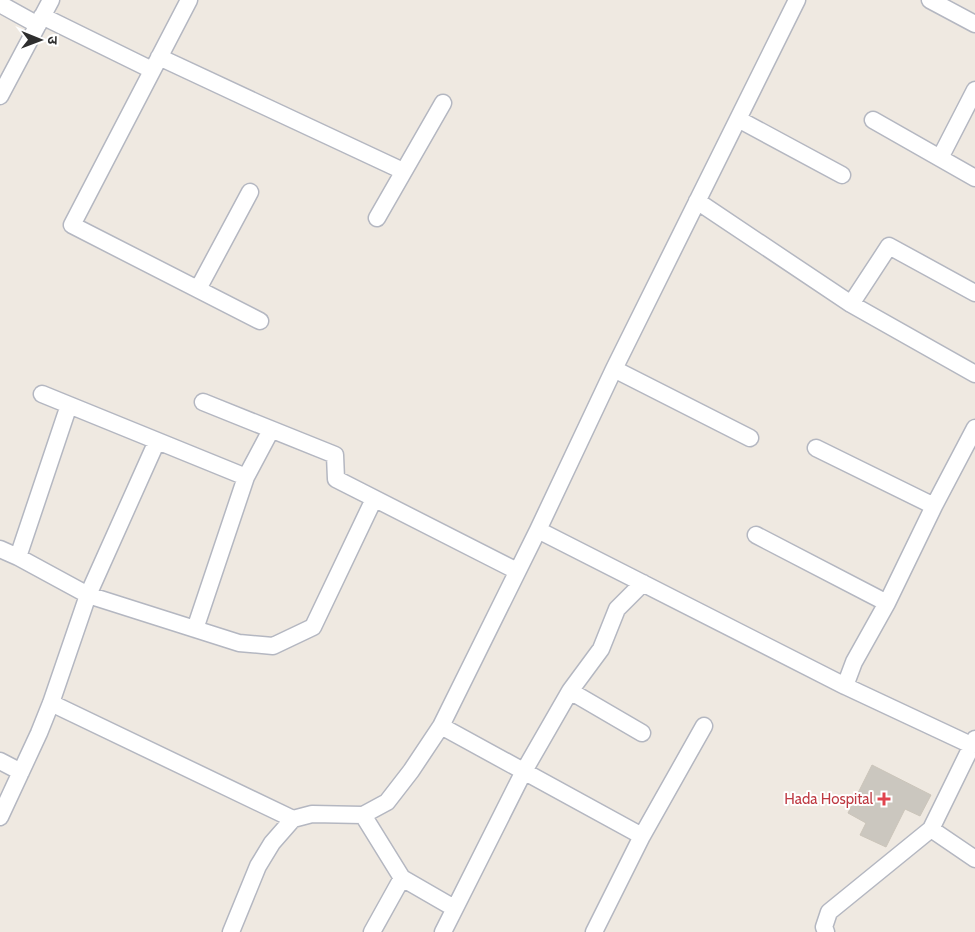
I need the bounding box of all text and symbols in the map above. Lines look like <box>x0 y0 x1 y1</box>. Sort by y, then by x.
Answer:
north arrow <box>15 15 65 65</box>
text: उ <box>44 36 62 45</box>
place label: Hada Hospital <box>784 790 873 808</box>
marker: Hada Hospital <box>877 792 891 806</box>

